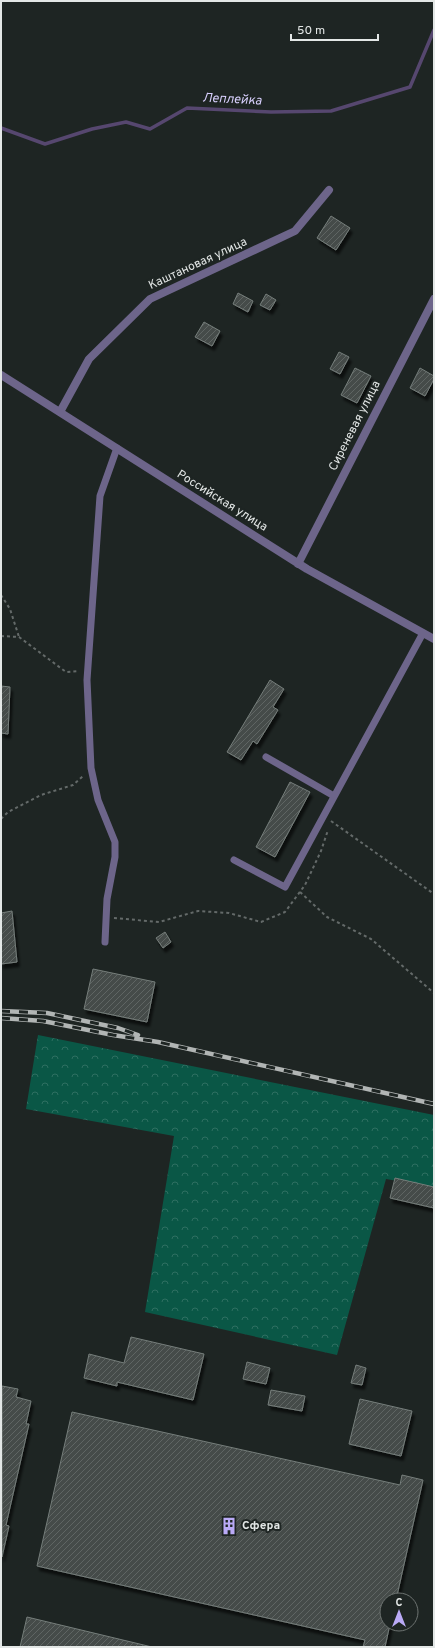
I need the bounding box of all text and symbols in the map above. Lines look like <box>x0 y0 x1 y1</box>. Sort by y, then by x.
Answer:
scale bar <box>291 16 378 42</box>
text: 50 m <box>297 23 325 39</box>
water label: Леплейка <box>202 90 262 110</box>
street label: Каштановая улица <box>146 234 250 294</box>
street label: Сиреневая улица <box>325 378 385 474</box>
street label: Российская улица <box>174 467 270 535</box>
building icon: Сфера <box>219 1516 239 1536</box>
place label: Сфера <box>242 1518 280 1534</box>
north arrow <box>379 1592 419 1632</box>
text: С <box>395 1596 403 1610</box>

